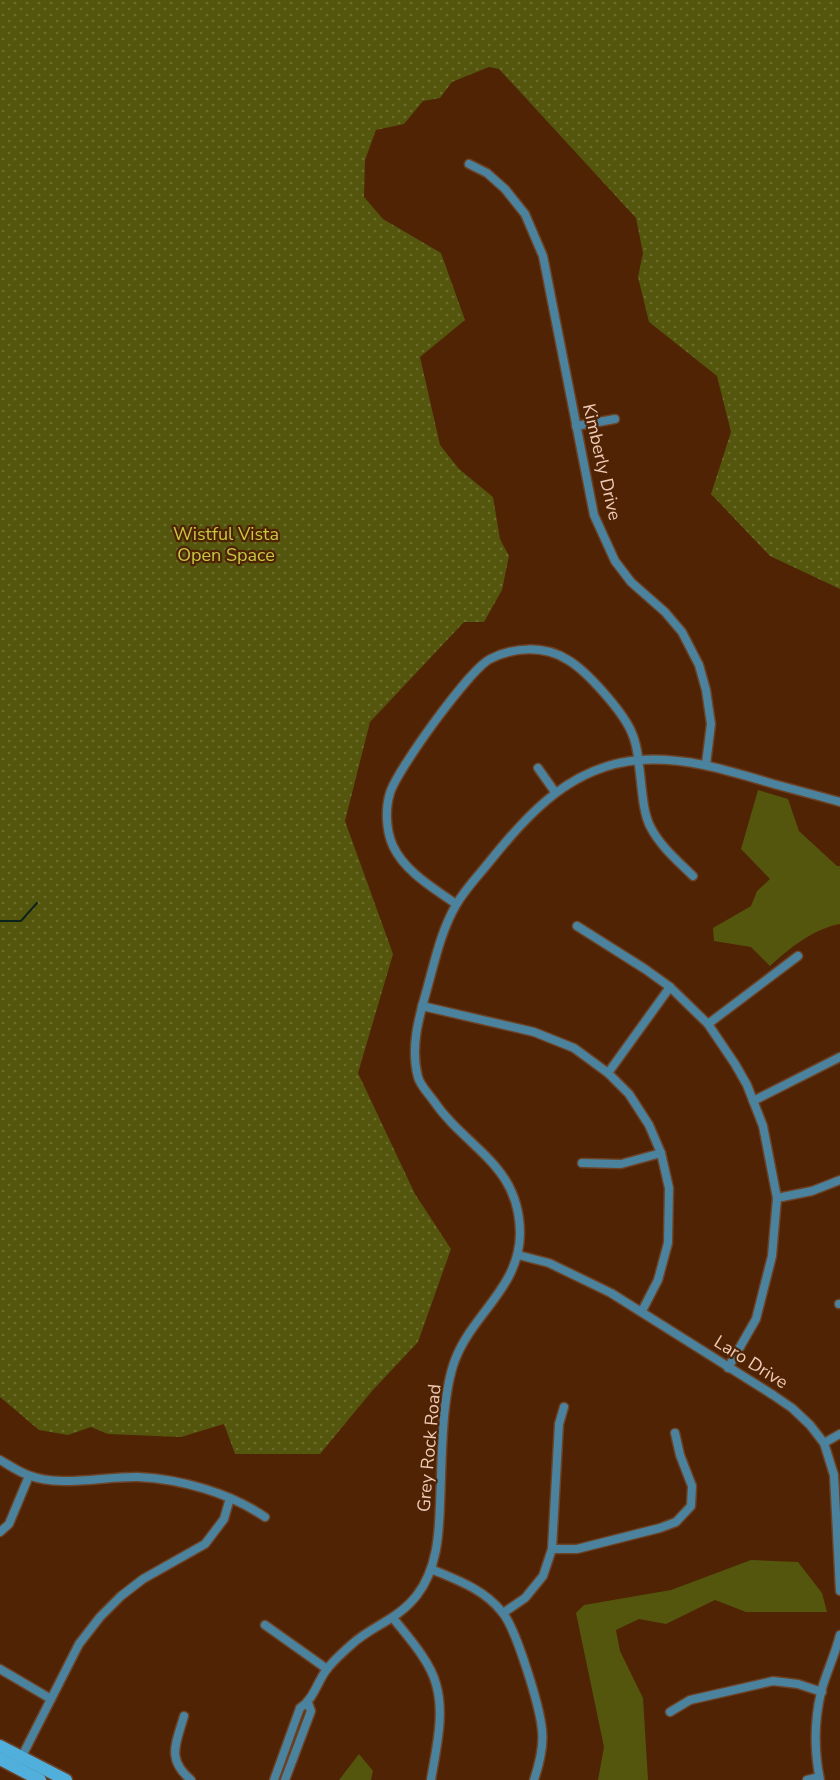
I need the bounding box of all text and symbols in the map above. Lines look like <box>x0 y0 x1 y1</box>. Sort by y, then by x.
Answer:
street label: Kimberly Drive <box>577 401 627 523</box>
park label: Wistful Vista Open Space <box>173 522 279 567</box>
street label: Laro Drive <box>709 1330 793 1394</box>
street label: Grey Rock Road <box>411 1383 447 1513</box>

